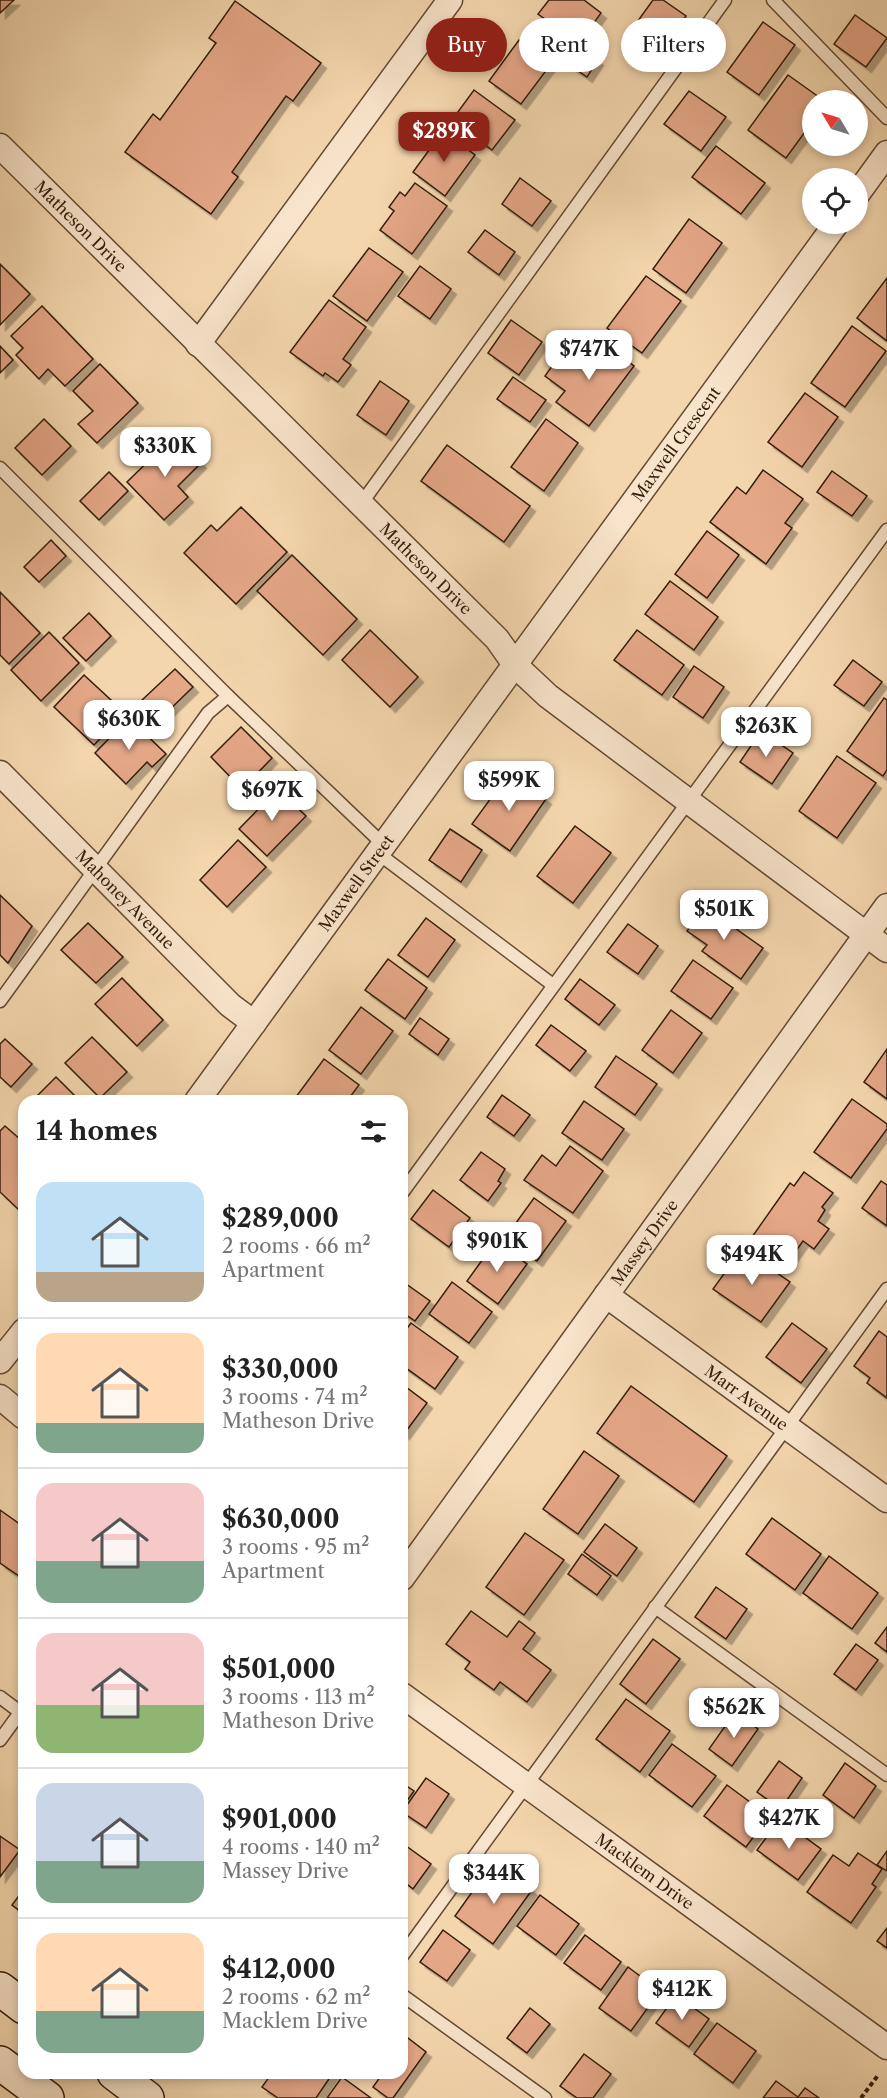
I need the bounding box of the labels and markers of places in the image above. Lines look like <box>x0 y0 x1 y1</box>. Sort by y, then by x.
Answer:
pin: $289K <box>402 112 486 163</box>
pin: $747K <box>547 330 631 381</box>
pin: $330K <box>123 427 207 478</box>
pin: $630K <box>87 700 171 751</box>
pin: $263K <box>724 707 808 758</box>
pin: $599K <box>467 761 551 812</box>
pin: $697K <box>230 771 314 822</box>
pin: $501K <box>682 890 766 941</box>
pin: $901K <box>455 1222 539 1273</box>
pin: $494K <box>710 1235 794 1286</box>
pin: $562K <box>692 1688 776 1739</box>
pin: $427K <box>747 1799 831 1850</box>
pin: $344K <box>452 1854 536 1905</box>
pin: $412K <box>640 1970 724 2021</box>

